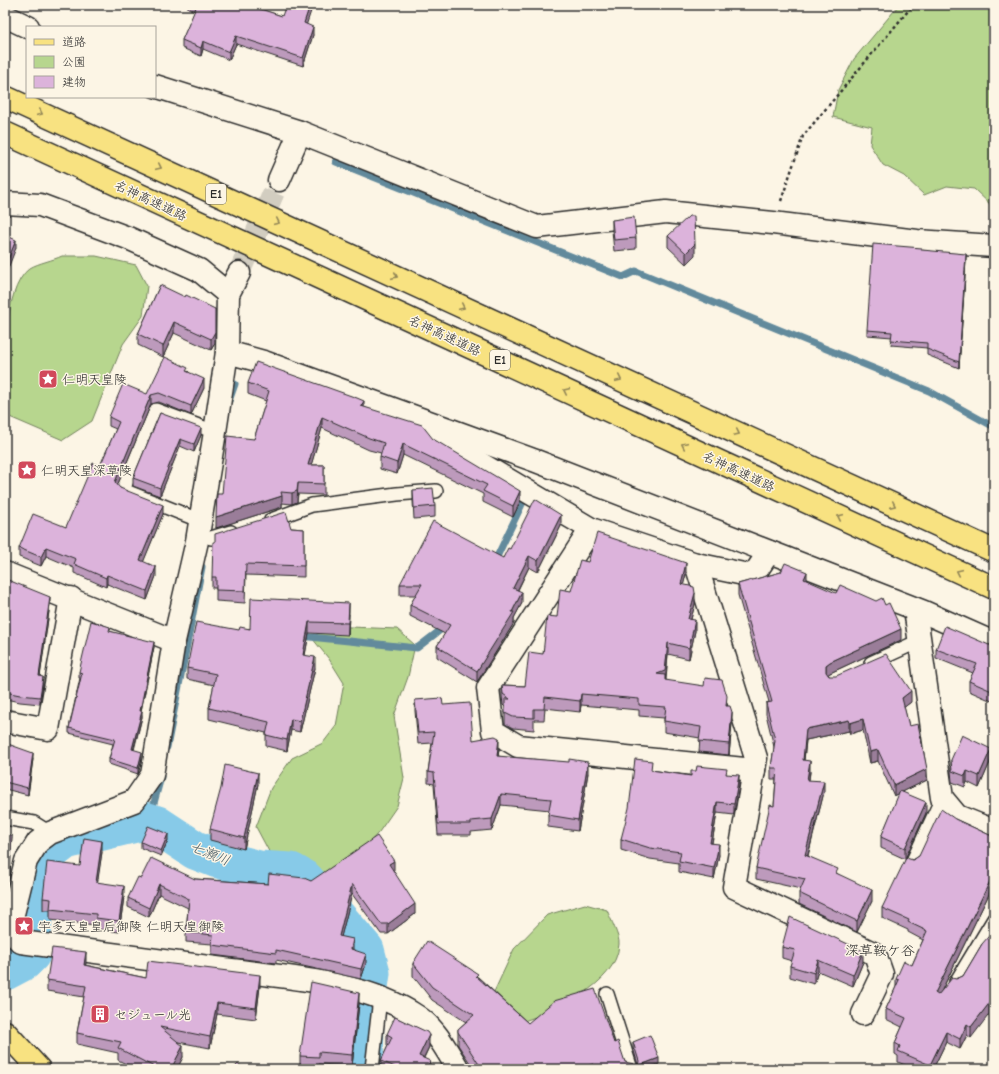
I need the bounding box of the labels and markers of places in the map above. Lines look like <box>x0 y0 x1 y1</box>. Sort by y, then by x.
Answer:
place icon: 仁明天皇陵 <box>37 368 59 390</box>
place label: 仁明天皇陵 <box>62 372 127 387</box>
place icon: 仁明天皇深草陵 <box>16 459 38 481</box>
place label: 仁明天皇深草陵 <box>41 463 132 478</box>
place icon: 宇多天皇皇后御陵 仁明天皇御陵 <box>13 915 35 937</box>
place label: 宇多天皇皇后御陵 仁明天皇御陵 <box>38 919 224 934</box>
building icon: セジュール光 <box>89 1003 111 1025</box>
place label: セジュール光 <box>114 1007 191 1022</box>

